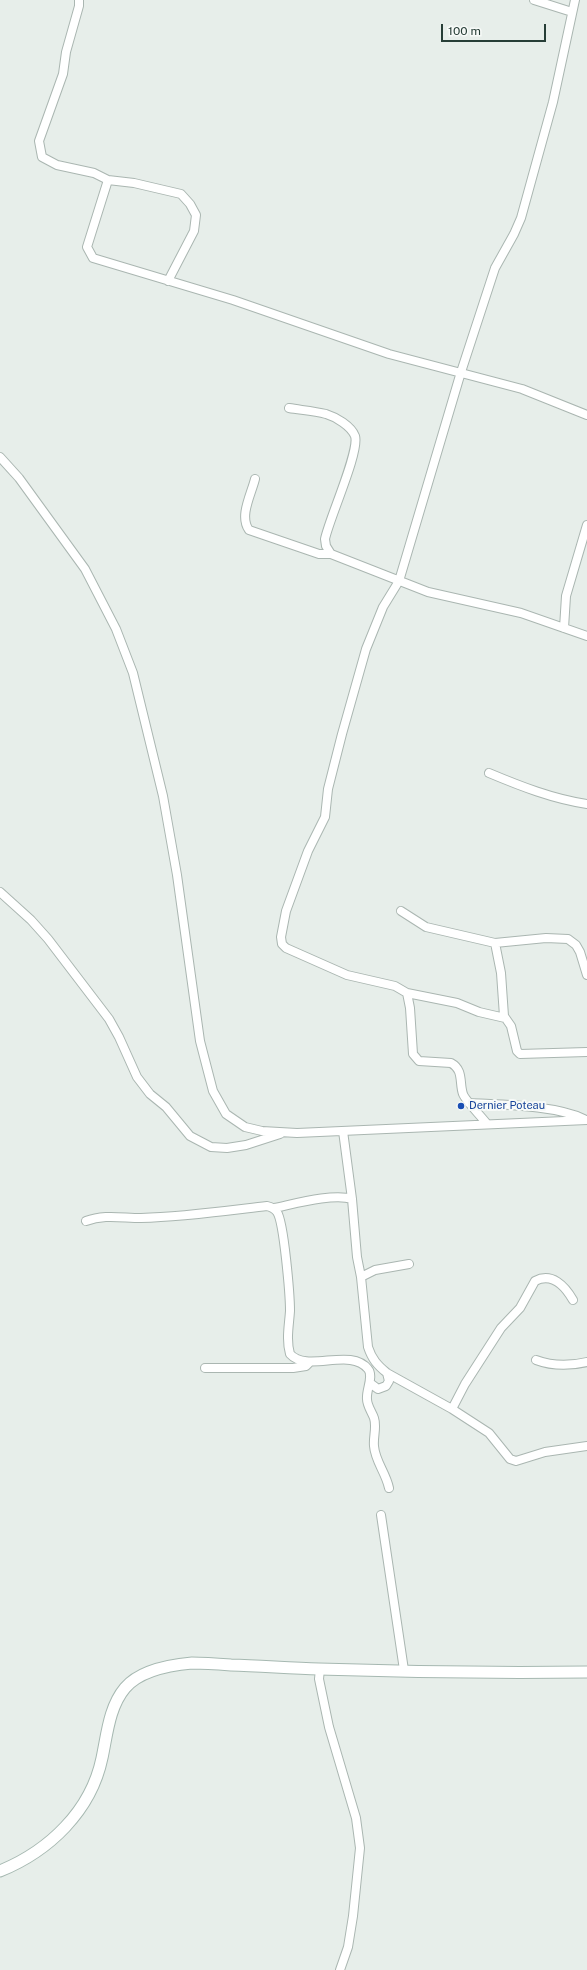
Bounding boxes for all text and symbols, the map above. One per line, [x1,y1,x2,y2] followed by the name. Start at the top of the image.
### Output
[443,16,548,42] scale bar
[448,24,481,38] text: 100 m
[469,1099,545,1113] place label: Dernier Poteau
[456,1101,466,1111] marker: Dernier Poteau

